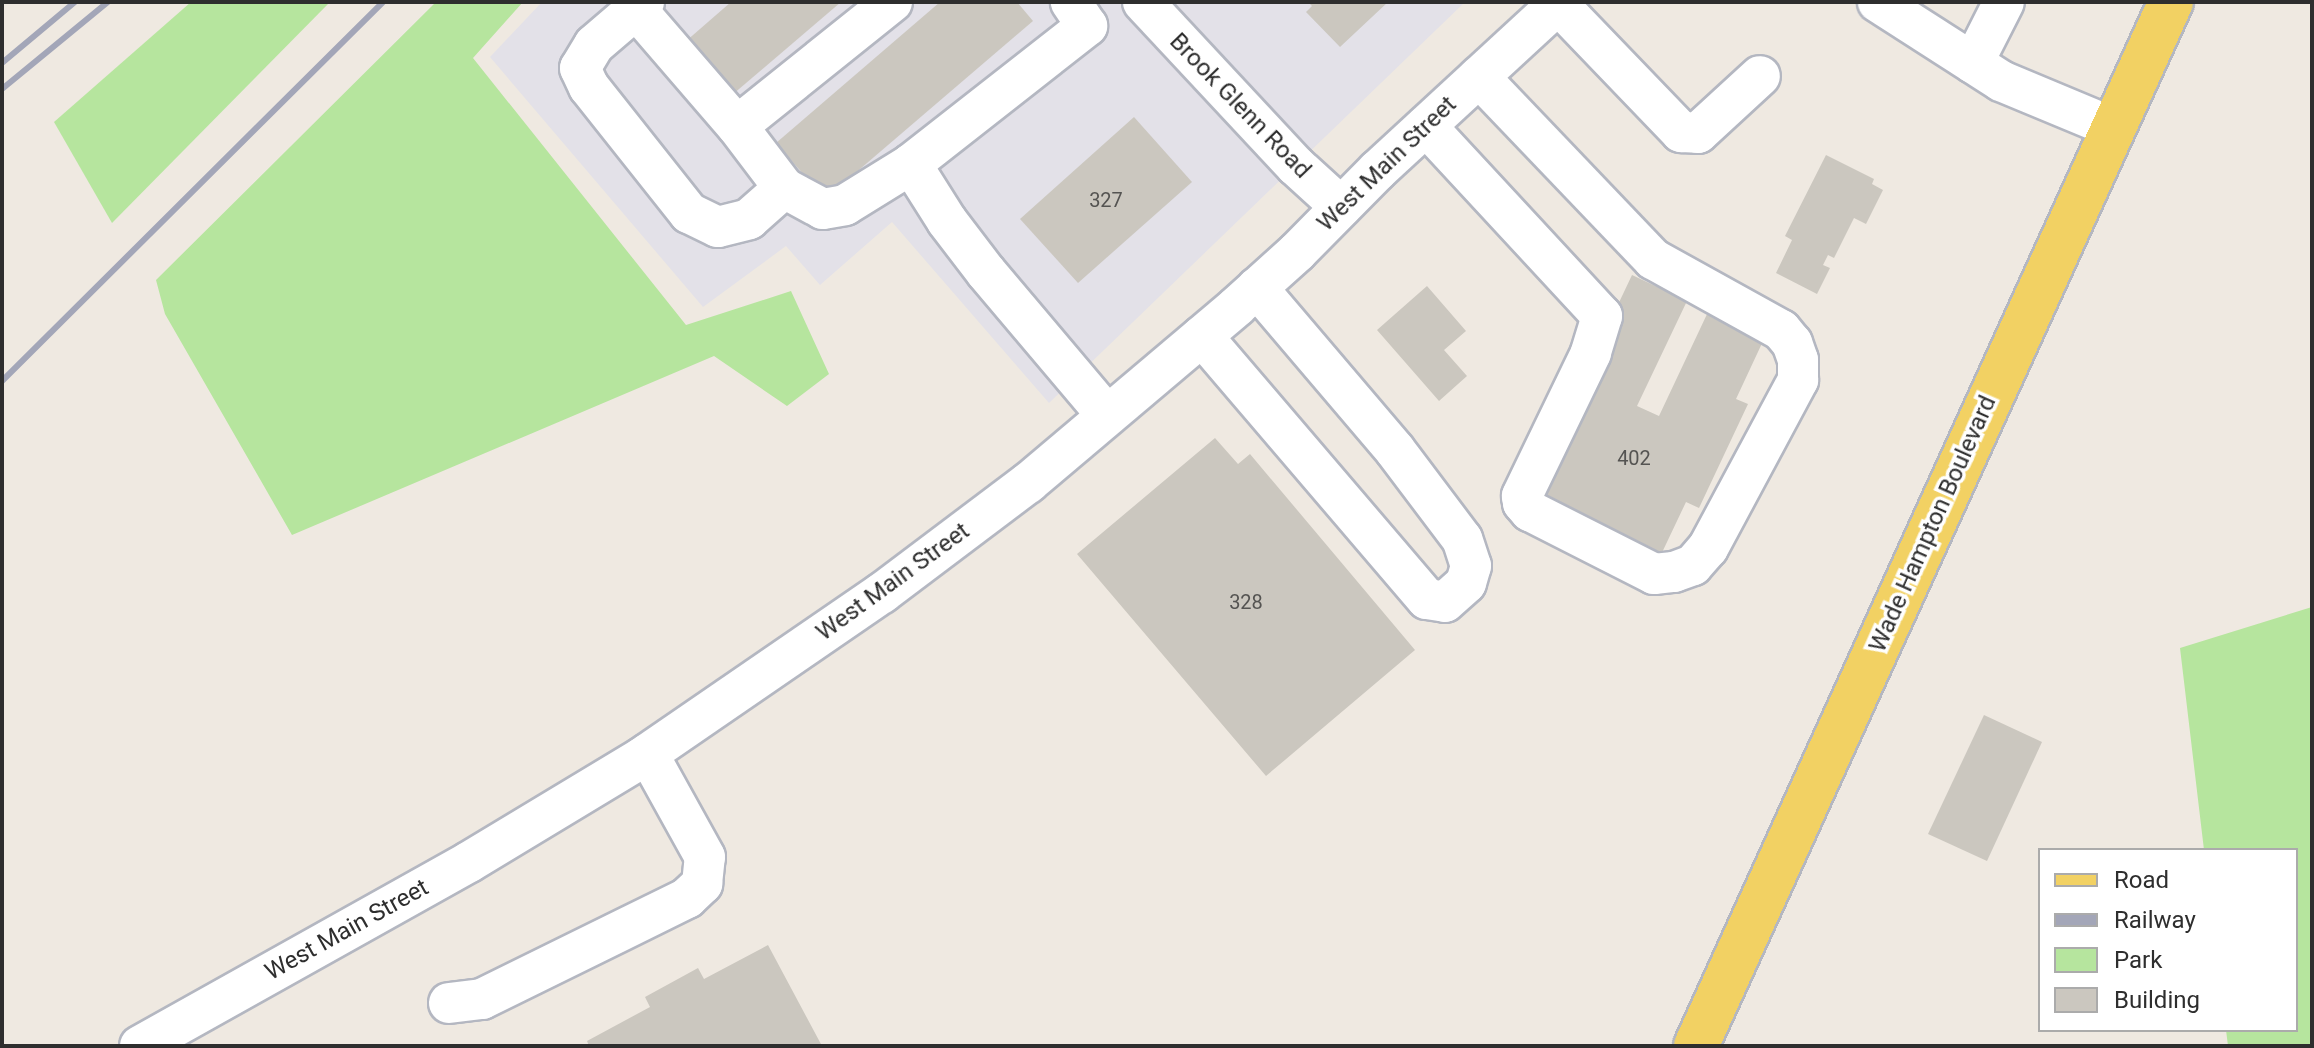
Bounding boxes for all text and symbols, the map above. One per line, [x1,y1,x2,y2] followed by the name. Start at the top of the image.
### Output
[1163,27,1317,185] street label: Brook Glenn Road
[1311,90,1463,238] street label: West Main Street
[1089,188,1123,212] house number: 327
[1863,391,2003,657] street label: Wade Hampton Boulevard
[1617,446,1651,470] house number: 402
[811,517,975,647] street label: West Main Street
[1229,590,1263,614] house number: 328
[2038,848,2298,1032] legend
[2114,866,2169,894] text: Road
[260,873,434,987] street label: West Main Street
[2114,906,2196,934] text: Railway
[2114,946,2162,974] text: Park
[2114,986,2200,1014] text: Building

